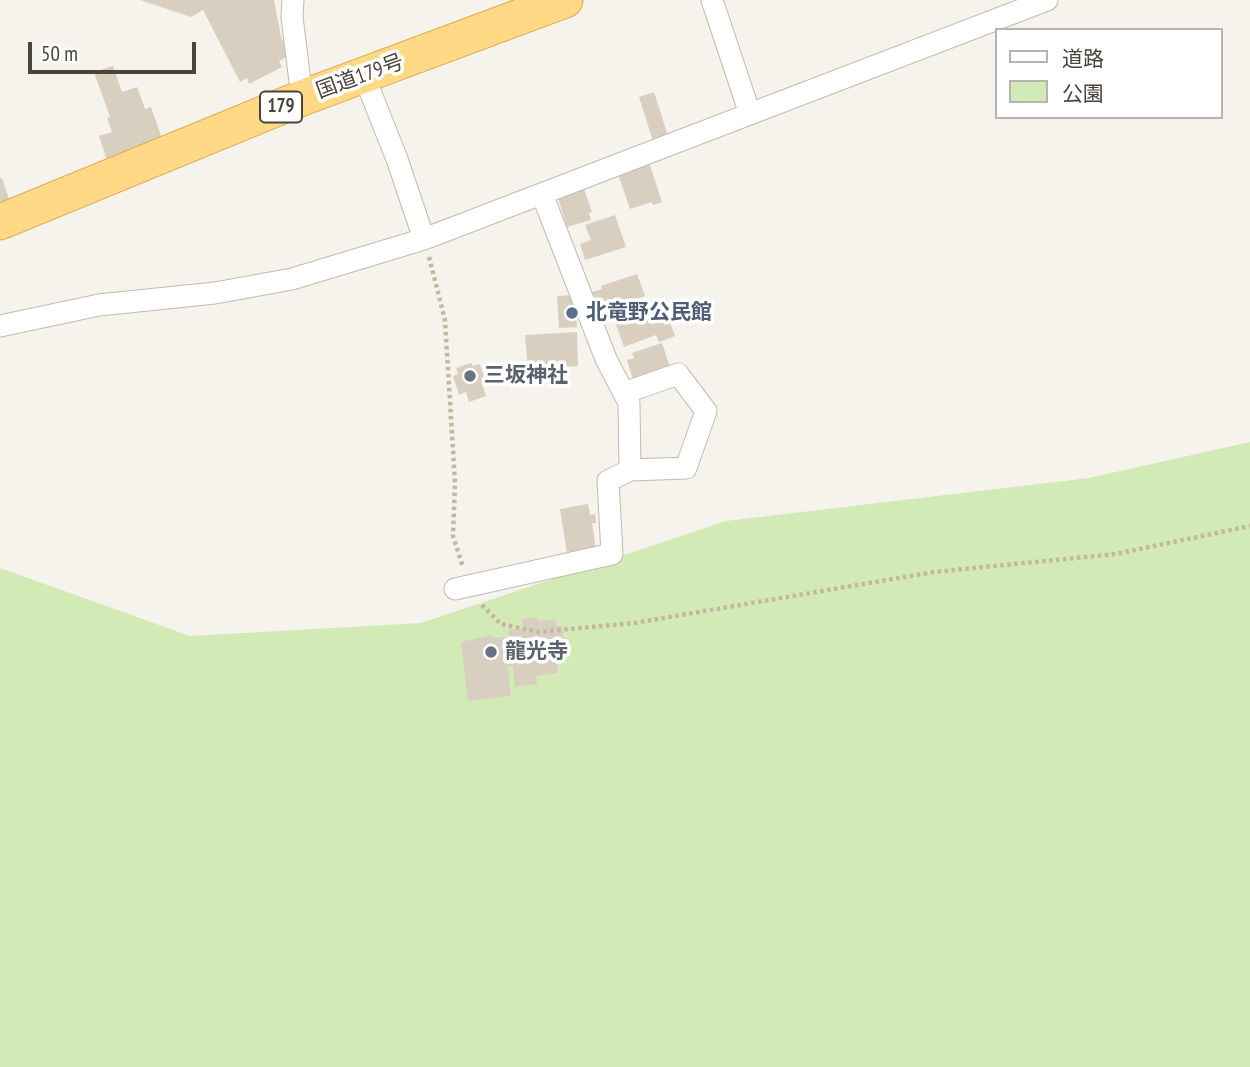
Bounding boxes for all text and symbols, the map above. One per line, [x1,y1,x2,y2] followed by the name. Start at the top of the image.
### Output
[32,28,200,72] scale bar
[995,28,1222,119] legend
[41,40,78,67] text: 50 m
[1062,45,1104,72] text: 道路
[313,50,407,104] street label: 国道179号
[1062,80,1104,107] text: 公園
[260,92,302,122] road number: 179
[586,300,712,326] place label: 北竜野公民館
[564,305,580,321] marker: 北竜野公民館
[484,363,568,389] place label: 三坂神社
[462,368,478,384] marker: 三坂神社
[505,639,568,665] place label: 龍光寺
[483,644,499,660] marker: 龍光寺

